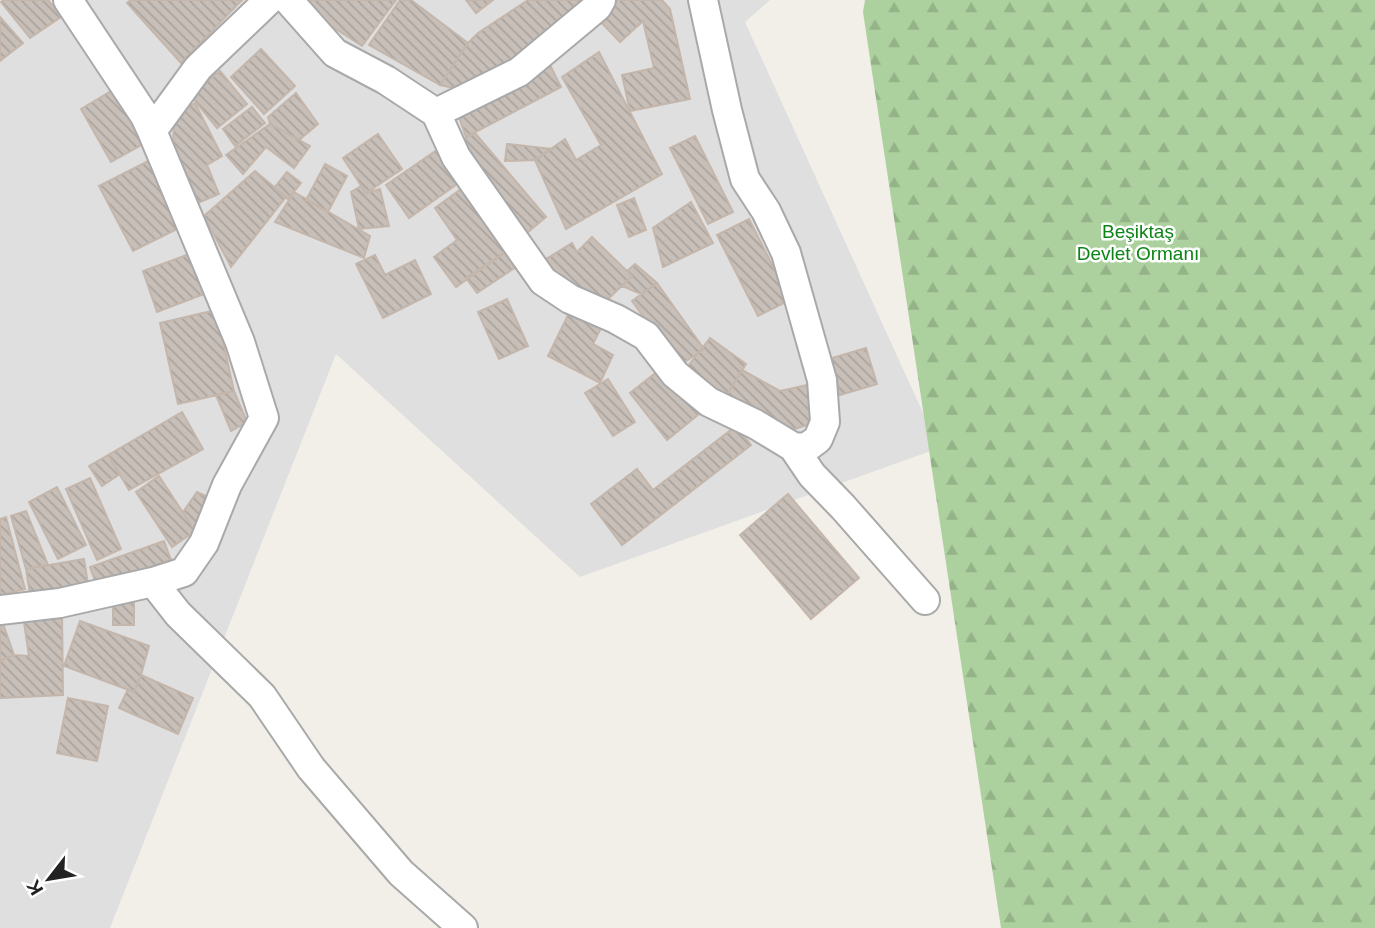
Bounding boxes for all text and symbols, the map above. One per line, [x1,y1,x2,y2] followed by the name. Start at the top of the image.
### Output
[1077,221,1199,264] park label: Beşiktaş Devlet Ormanı
[14,844,84,914] north arrow
[22,876,47,899] text: K

